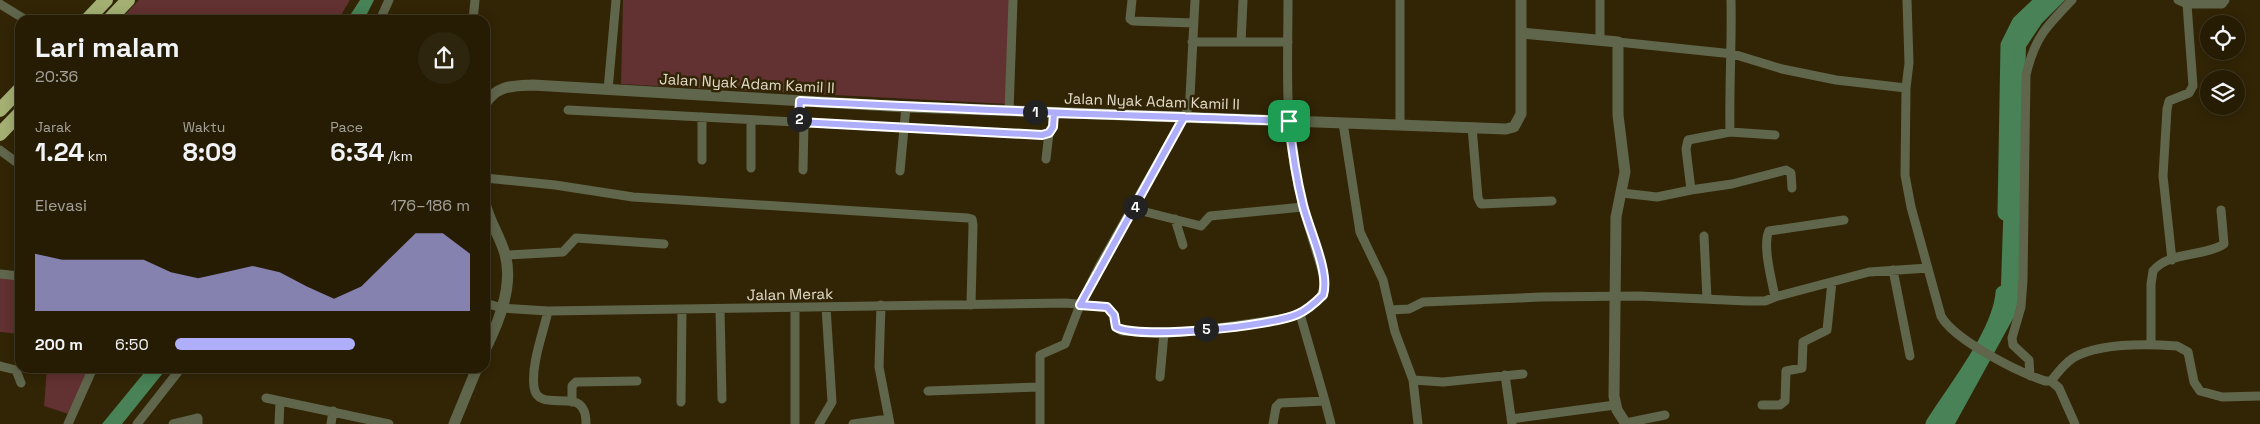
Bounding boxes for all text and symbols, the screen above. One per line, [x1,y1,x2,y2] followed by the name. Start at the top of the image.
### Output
[2200,15,2245,115] map controls
[2200,15,2245,60] button: locate
[35,29,180,65] text: Lari malam
[418,32,470,84] button: share
[35,66,78,87] text: 20:36
[659,69,835,97] street label: Jalan Nyak Adam Kamil II
[2200,70,2245,115] button: layers
[1064,88,1240,114] street label: Jalan Nyak Adam Kamil II
[1022,100,1048,124] pin: 1
[1268,100,1310,142] pin
[1032,103,1039,121] text: 1
[786,106,812,132] pin: 2
[1275,107,1303,135] icon: arrive
[795,110,804,128] text: 2
[35,118,72,136] text: Jarak
[183,118,225,136] text: Waktu
[330,118,363,136] text: Pace
[35,136,84,168] text: 1.24
[183,136,237,168] text: 8:09
[330,136,384,168] text: 6:34
[84,147,107,165] text: km
[384,147,413,165] text: /km
[1122,194,1148,220] pin: 4
[35,195,87,216] text: Elevasi
[391,195,470,216] text: 176–186 m
[1131,198,1140,216] text: 4
[747,284,833,304] street label: Jalan Merak
[1194,316,1218,342] pin: 5
[1202,320,1211,338] text: 5
[35,334,83,355] text: 200 m
[115,334,149,355] text: 6:50

